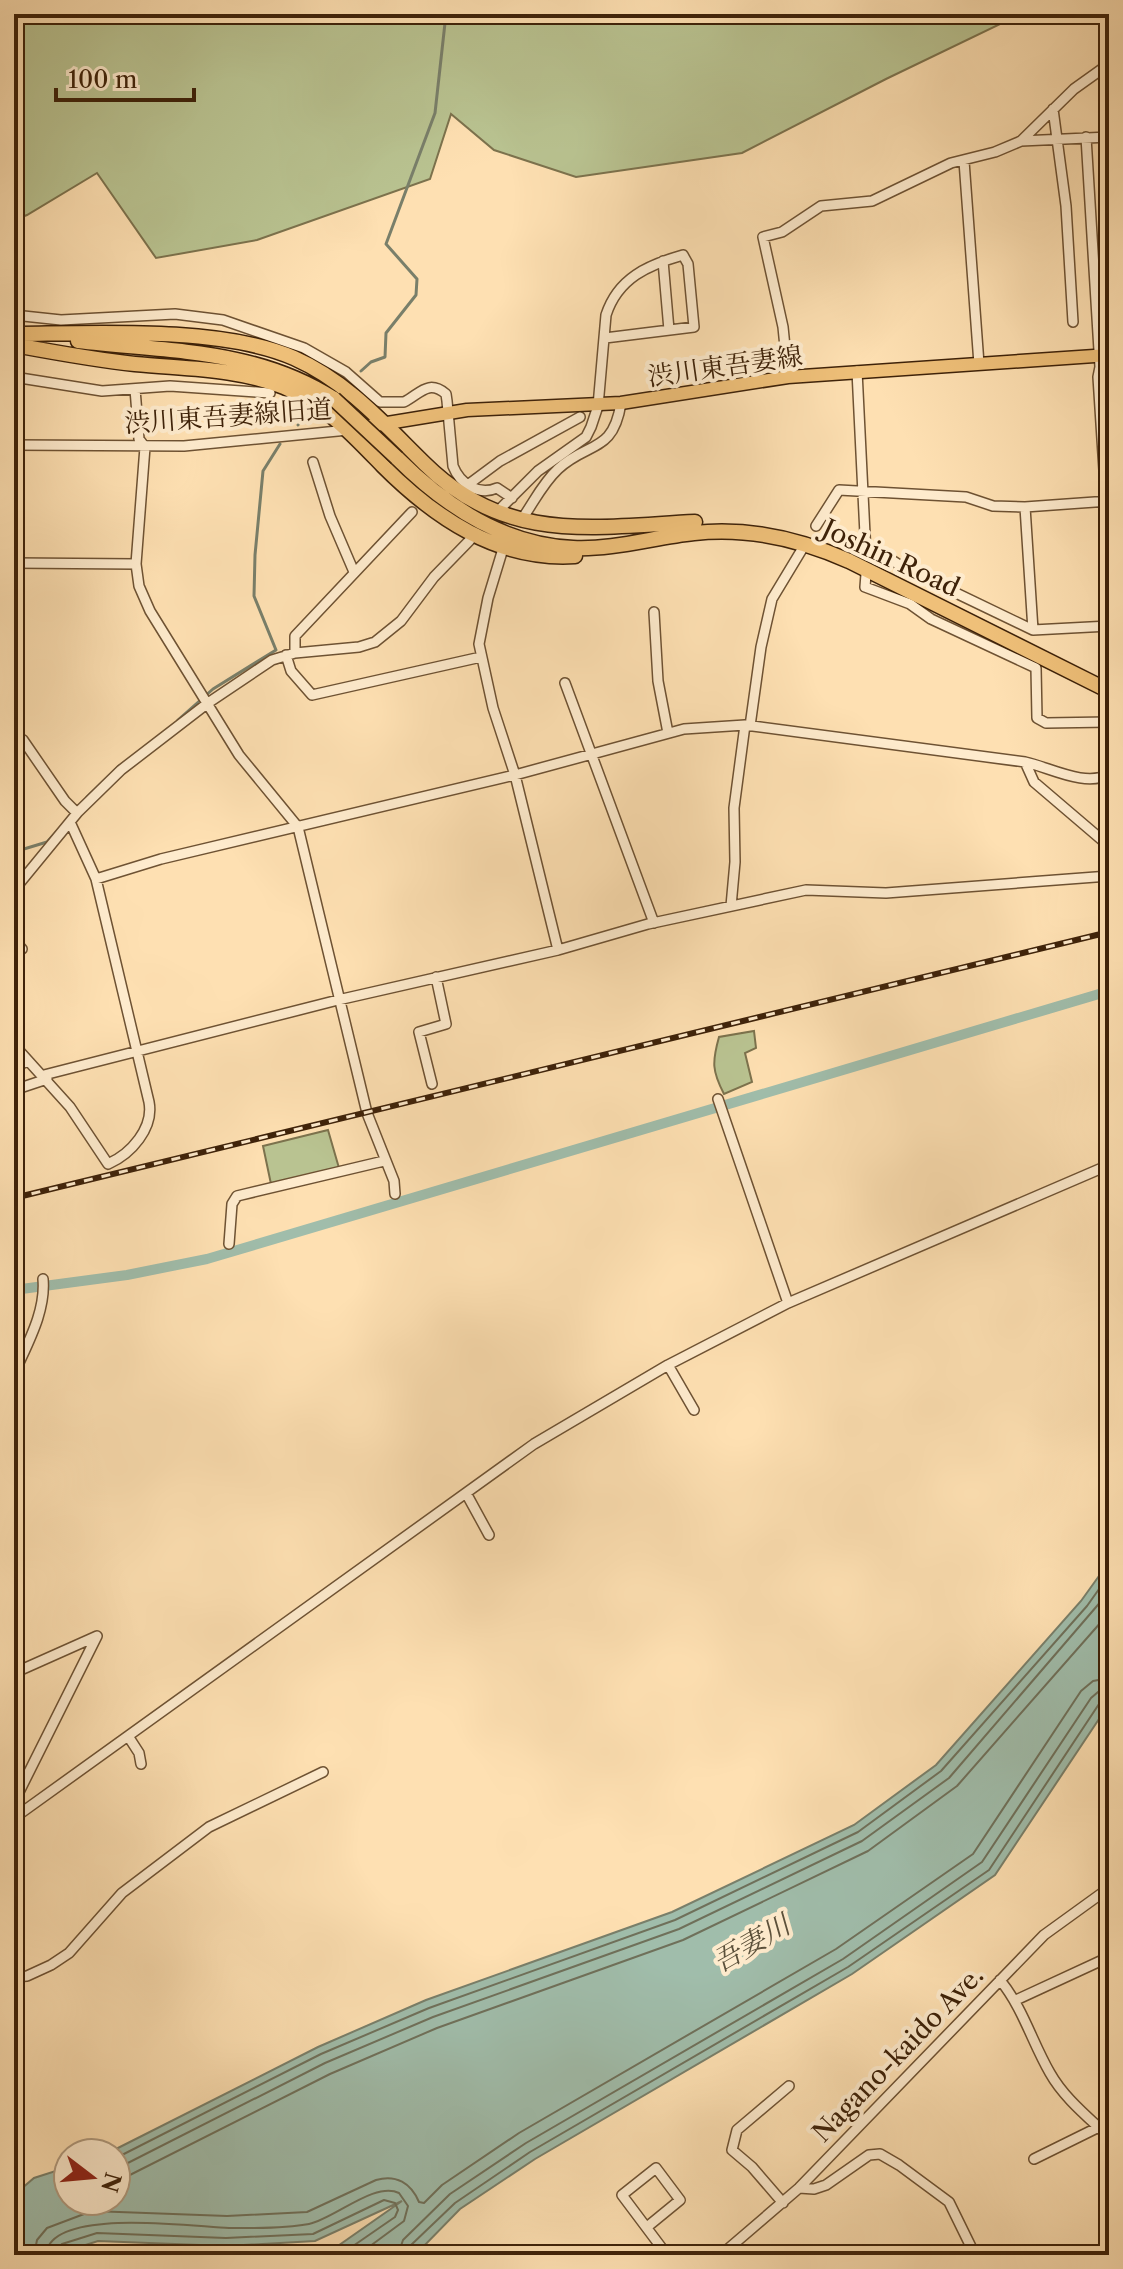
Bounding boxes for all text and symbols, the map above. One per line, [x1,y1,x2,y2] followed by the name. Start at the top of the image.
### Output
[56,52,194,102] scale bar
[68,65,137,94] text: 100 m
[646,339,804,393] street label: 渋川東吾妻線
[123,393,333,439] street label: 渋川東吾妻線旧道
[814,511,965,604] street label: Joshin Road
[706,1906,798,1979] water label: 吾妻川
[806,1959,990,2149] street label: Nagano-kaido Ave.
[52,2137,132,2217] north arrow
[95,2169,126,2195] text: N

